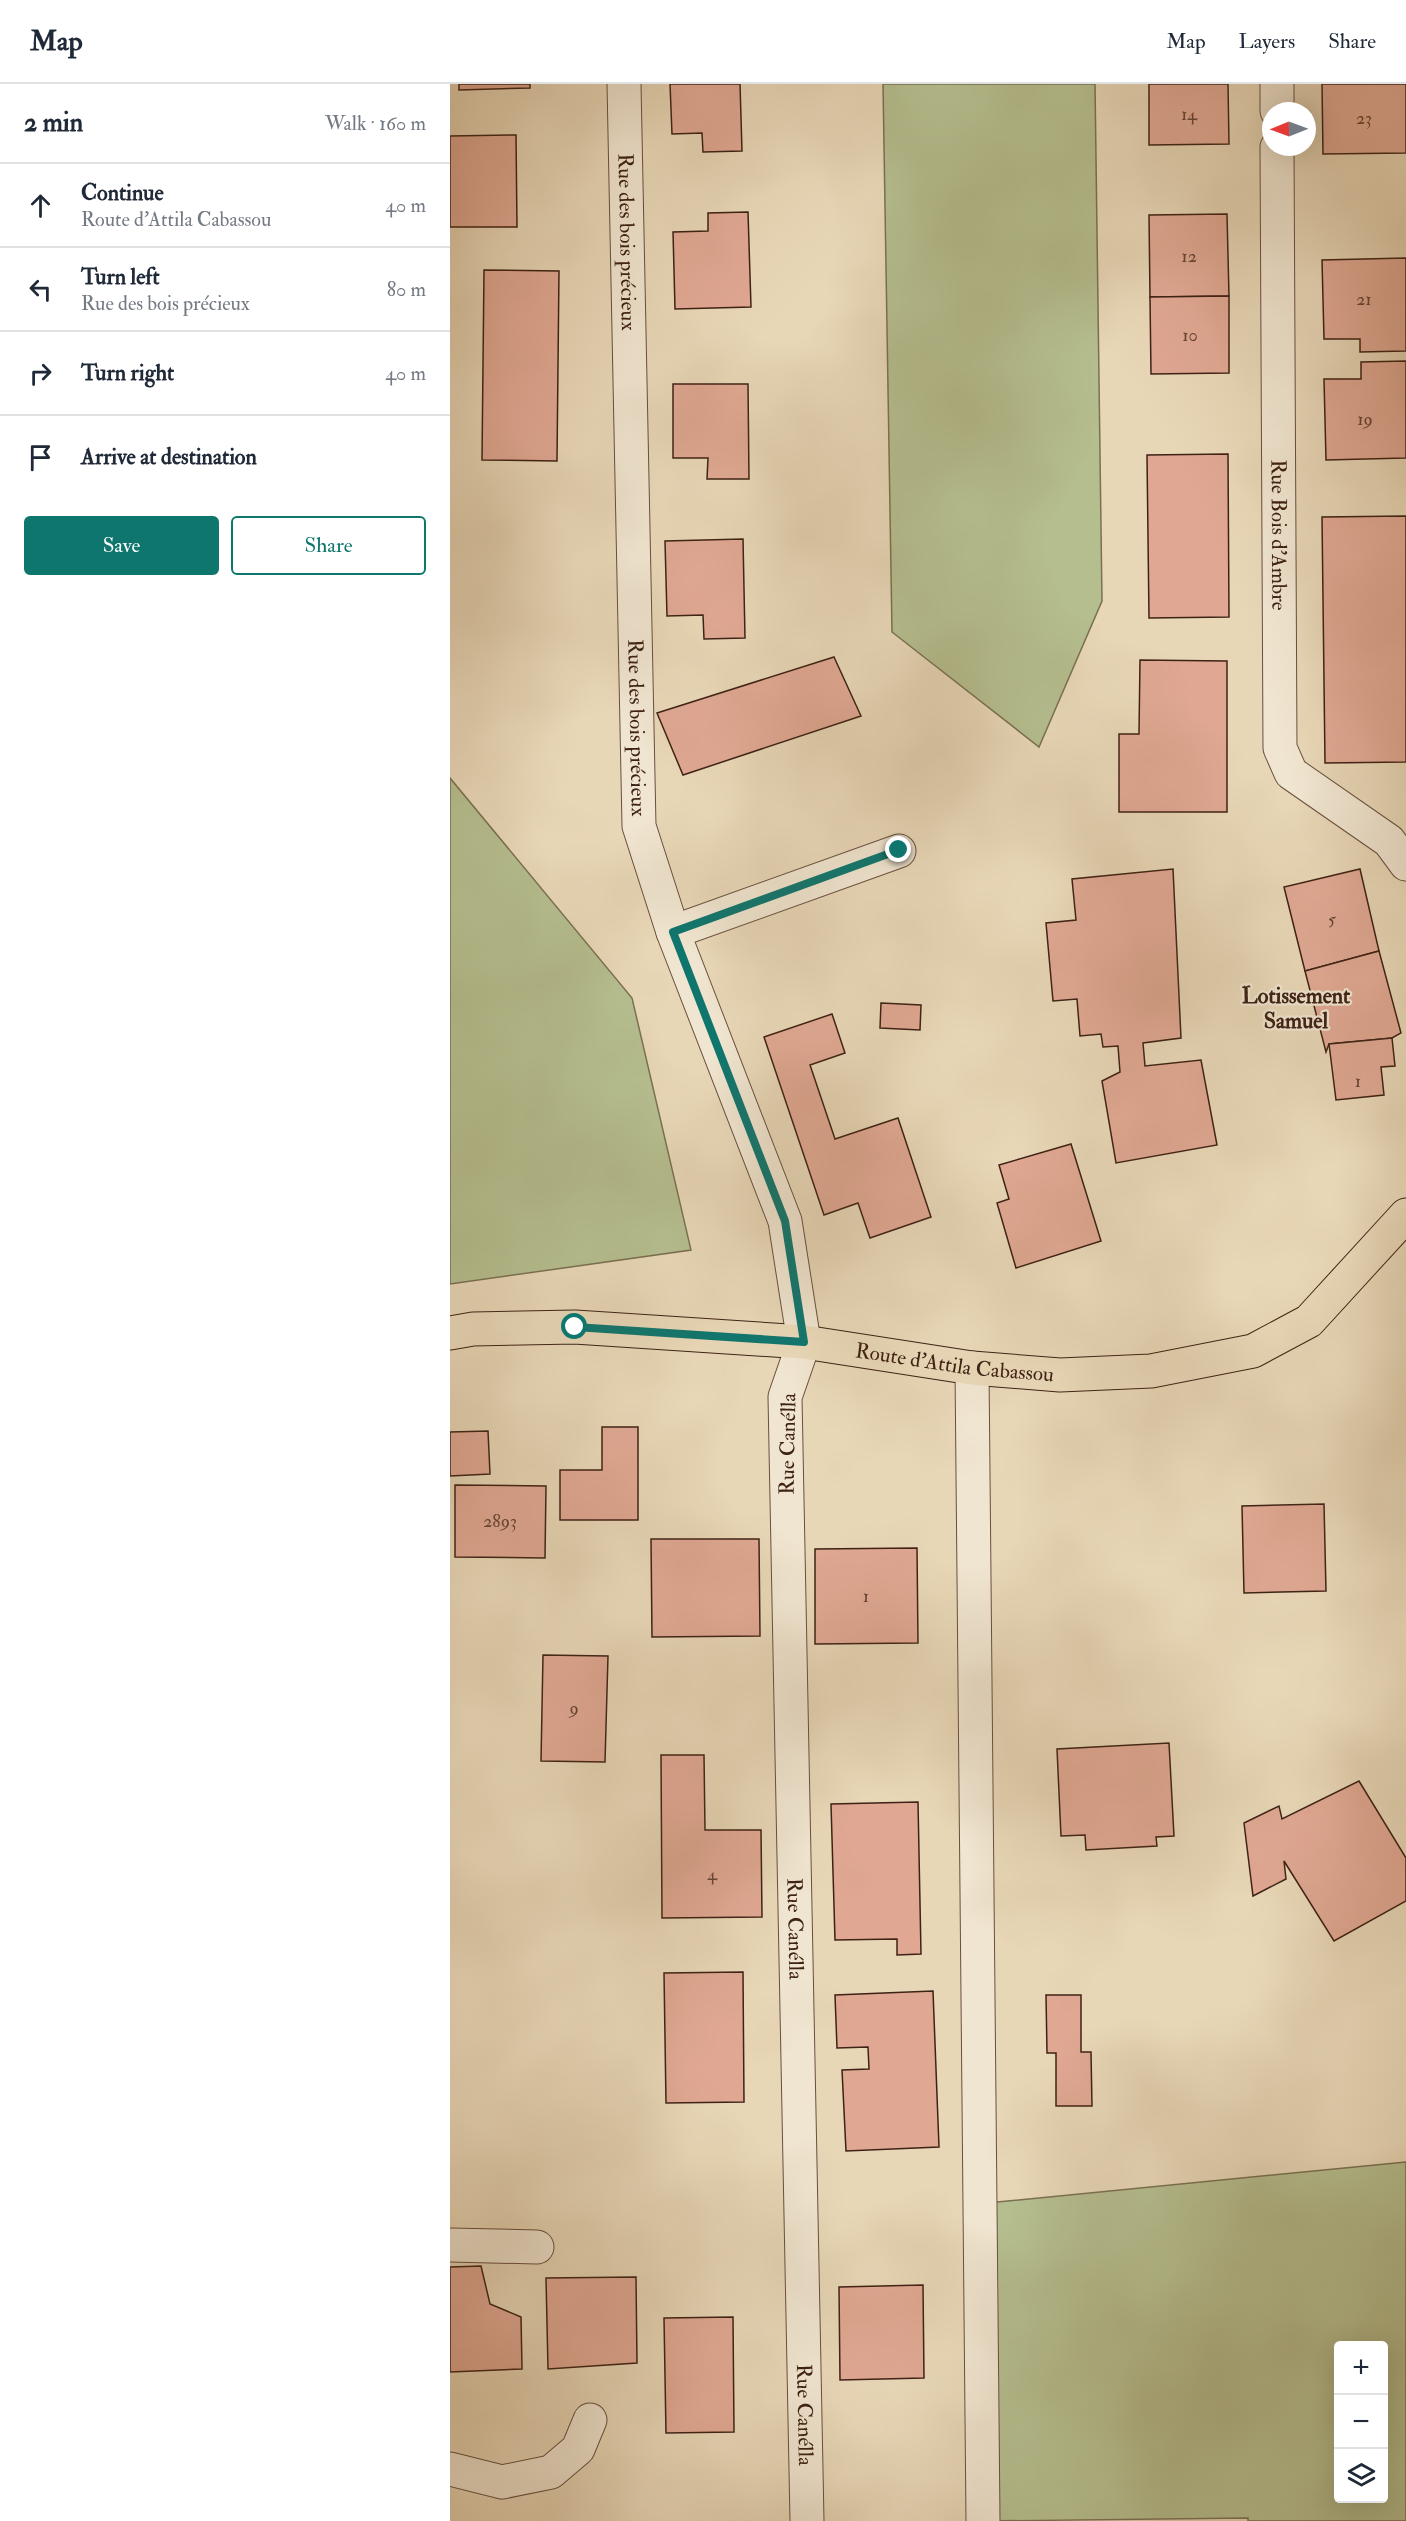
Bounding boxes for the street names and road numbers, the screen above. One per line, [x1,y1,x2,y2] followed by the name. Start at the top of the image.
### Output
[612,153,642,332] street label: Rue des bois précieux
[1265,459,1293,611] street label: Rue Bois d'Ambre
[622,639,652,817] street label: Rue des bois précieux
[853,1337,1055,1388] street label: Route d'Attila Cabassou
[774,1393,802,1495] street label: Rue Canélla
[781,1878,810,1980] street label: Rue Canélla
[790,2364,819,2466] street label: Rue Canélla

